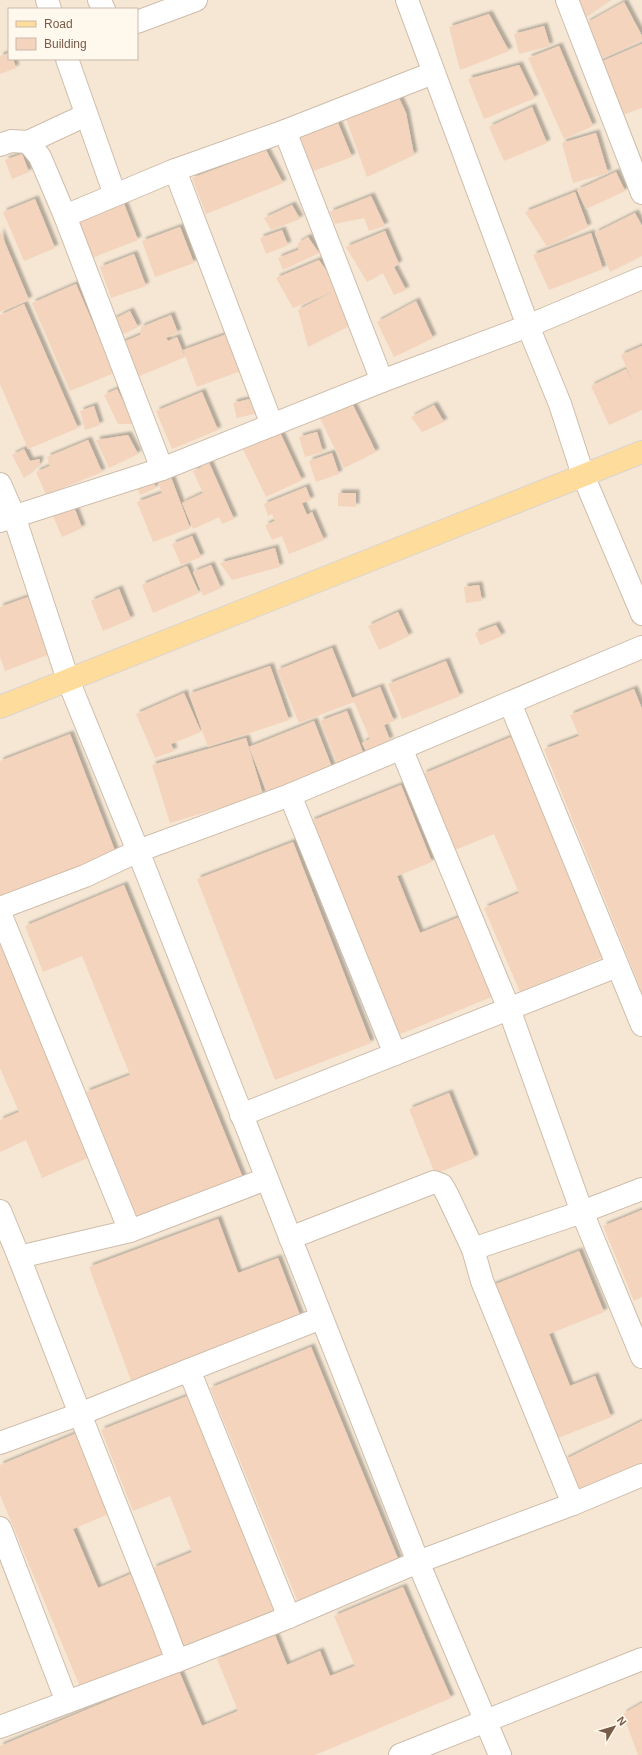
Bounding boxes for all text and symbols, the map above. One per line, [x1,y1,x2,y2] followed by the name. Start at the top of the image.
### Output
[8,8,138,60] legend
[44,17,73,31] text: Road
[44,37,87,51] text: Building
[594,1707,634,1747] north arrow
[615,1714,629,1728] text: N

